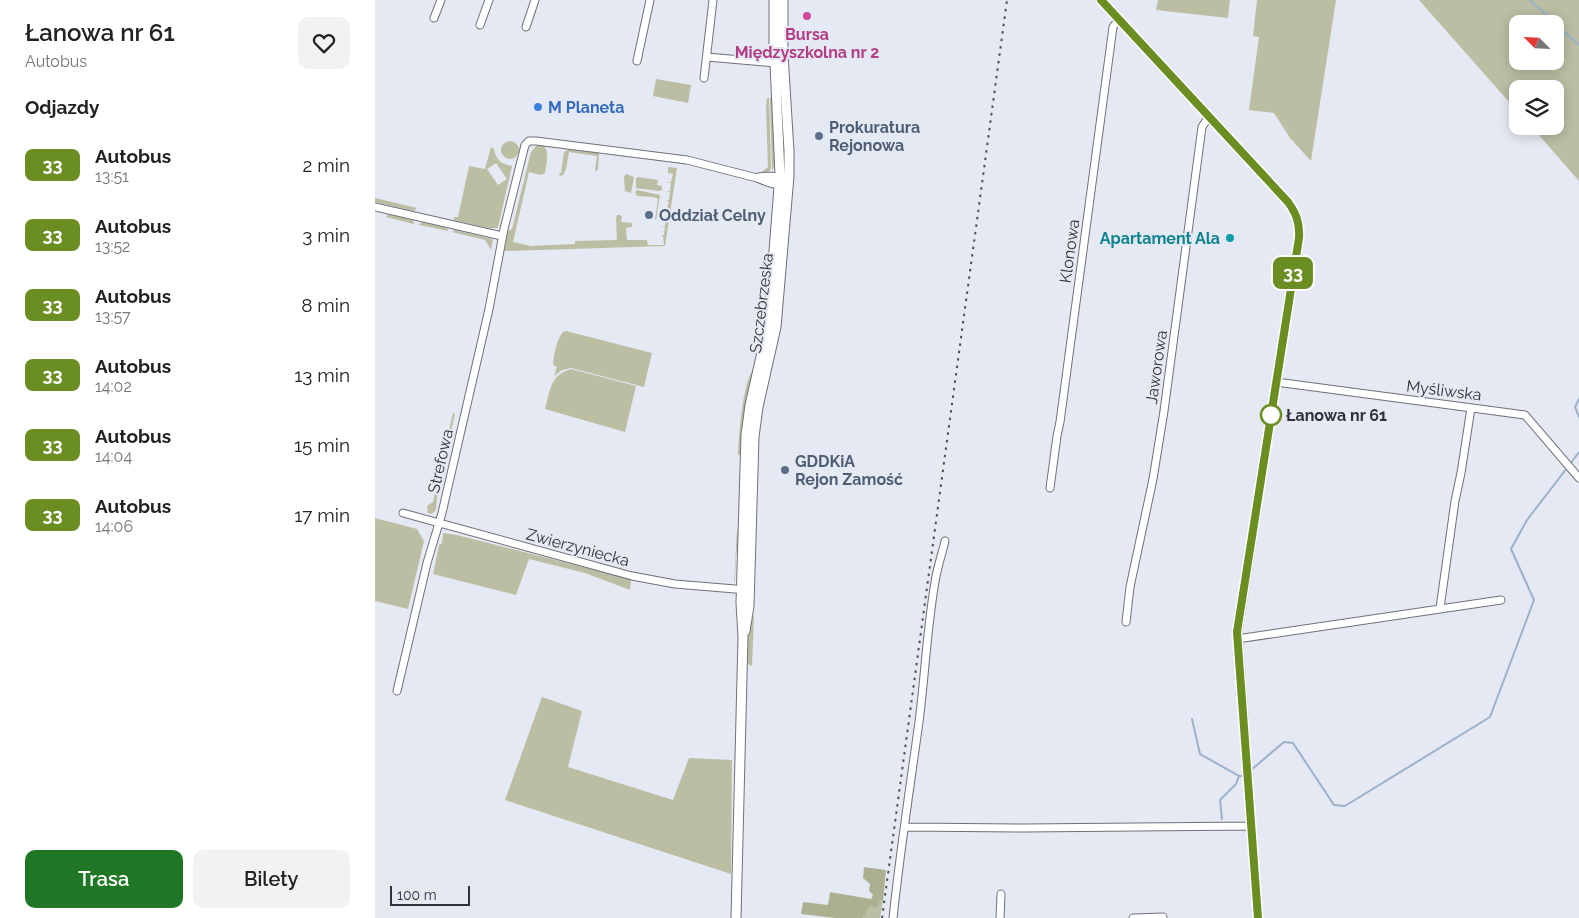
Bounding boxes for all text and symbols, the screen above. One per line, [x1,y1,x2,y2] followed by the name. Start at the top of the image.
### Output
[801,10,813,22] marker: Bursa Międzyszkolna nr 2
[1509,15,1564,70] north arrow
[1509,15,1564,135] map controls
[298,17,350,69] button: heart
[25,18,175,47] text: Łanowa nr 61
[735,25,879,62] place label: Bursa Międzyszkolna nr 2
[25,52,87,71] text: Autobus
[1509,80,1564,135] button: layers
[25,96,99,118] text: Odjazdy
[548,98,624,117] place label: M Planeta
[532,101,544,113] marker: M Planeta
[829,118,920,155] place label: Prokuratura Rejonowa
[813,130,825,142] marker: Prokuratura Rejonowa
[95,145,171,167] text: Autobus
[42,154,63,175] text: 33
[303,154,350,176] text: 2 min
[95,167,129,186] text: 13:51
[659,206,766,225] place label: Oddział Celny
[643,209,655,221] marker: Oddział Celny
[95,215,171,237] text: Autobus
[1056,218,1083,284] street label: Klonowa
[42,224,63,245] text: 33
[302,224,350,246] text: 3 min
[1100,229,1220,248] place label: Apartament Ala
[1224,232,1236,244] marker: Apartament Ala
[95,237,130,256] text: 13:52
[746,252,777,354] street label: Szczebrzeska
[1271,257,1315,289] line badge: 33
[1283,262,1303,283] text: 33
[95,285,171,307] text: Autobus
[42,294,63,315] text: 33
[301,294,350,316] text: 8 min
[95,307,131,326] text: 13:57
[1142,329,1171,405] street label: Jaworowa
[95,355,171,377] text: Autobus
[42,364,63,385] text: 33
[294,364,350,386] text: 13 min
[1405,376,1483,405] street label: Myśliwska
[95,377,132,396] text: 14:02
[1260,404,1282,426] marker: Łanowa nr 61
[1285,406,1387,425] place label: Łanowa nr 61
[95,425,171,447] text: Autobus
[424,427,457,495] street label: Strefowa
[42,434,63,455] text: 33
[294,434,350,456] text: 15 min
[95,447,132,466] text: 14:04
[795,452,903,489] place label: GDDKiA Rejon Zamość
[779,464,791,476] marker: GDDKiA Rejon Zamość
[95,495,171,517] text: Autobus
[42,504,63,525] text: 33
[294,504,350,526] text: 17 min
[95,517,133,536] text: 14:06
[524,525,632,570] street label: Zwierzyniecka
[25,850,183,908] button: Trasa
[193,850,350,908] button: Bilety
[390,883,470,906] scale bar
[397,887,437,903] text: 100 m

